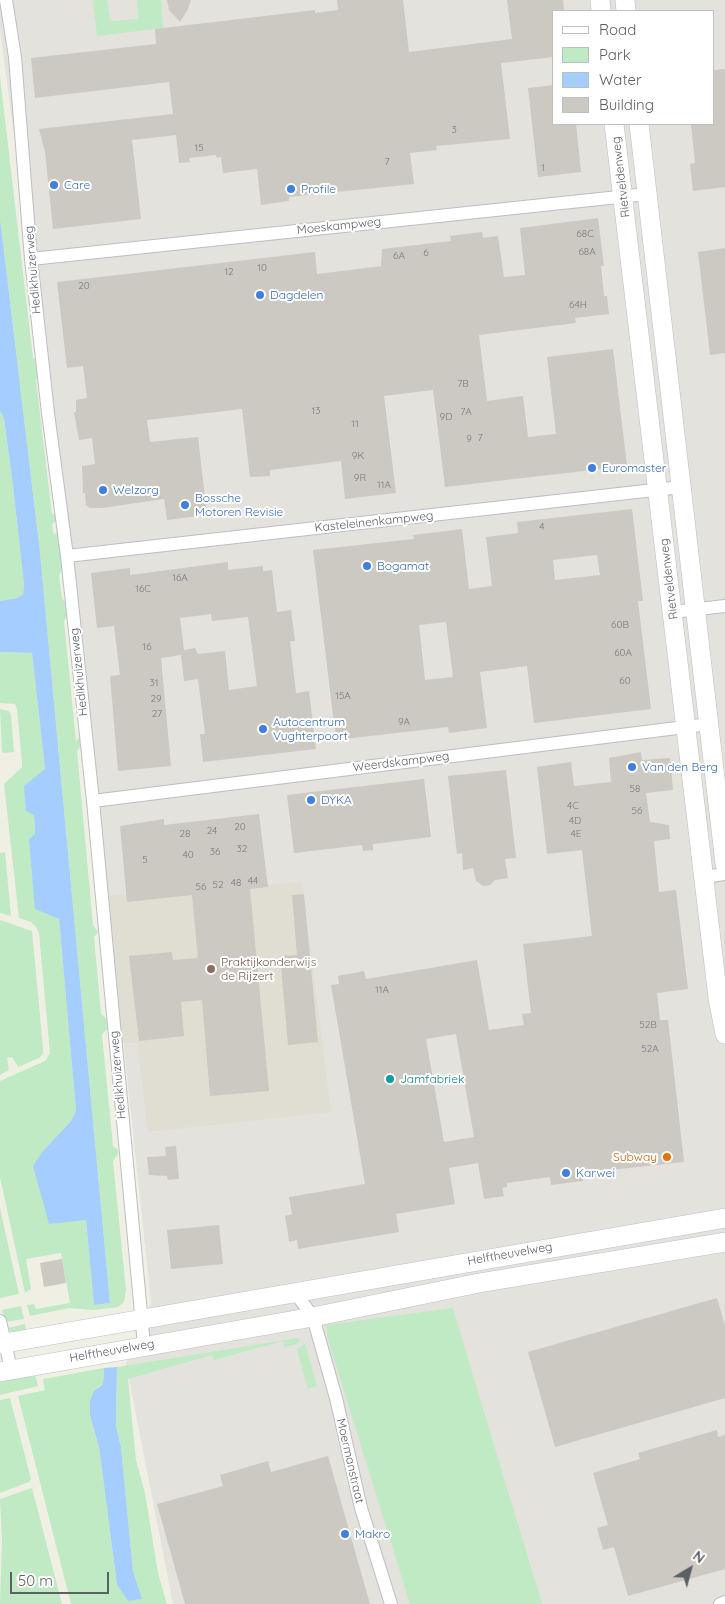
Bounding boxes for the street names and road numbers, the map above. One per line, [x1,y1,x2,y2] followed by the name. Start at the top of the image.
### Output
[609,136,633,218] street label: Rietveldenweg
[296,214,382,238] street label: Moeskampweg
[22,225,44,315] street label: Hedikhuizerweg
[314,509,434,535] street label: Kasteleinenkampweg
[657,538,681,620] street label: Rietveldenweg
[67,627,91,717] street label: Hedikhuizerweg
[352,749,450,775] street label: Weerdskampweg
[107,1030,129,1120] street label: Hedikhuizerweg
[466,1239,554,1269] street label: Helftheuvelweg
[68,1336,156,1366] street label: Helftheuvelweg
[333,1417,367,1505] street label: Moermanstraat

